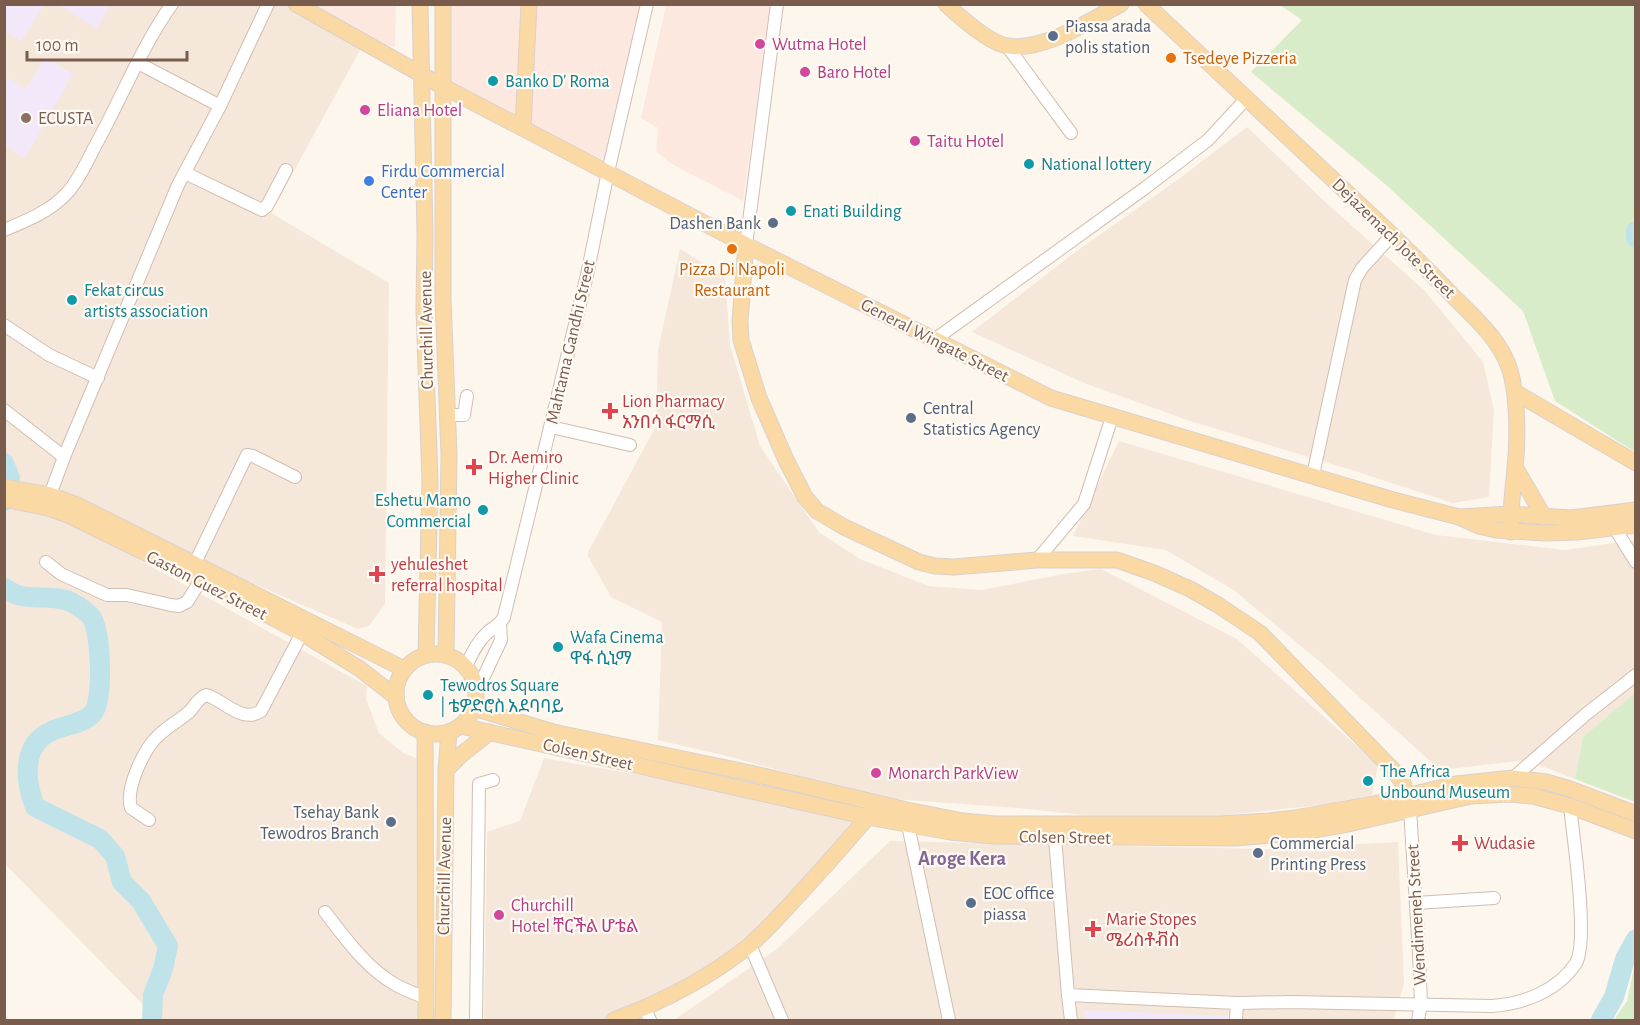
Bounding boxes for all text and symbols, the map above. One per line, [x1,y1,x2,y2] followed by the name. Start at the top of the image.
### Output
[1065,18,1151,57] place label: Piassa arada polis station
[27,24,188,62] scale bar
[1046,29,1060,43] marker: Piassa arada polis station
[772,36,867,54] place label: Wutma Hotel
[36,37,79,55] text: 100 m
[753,37,767,51] marker: Wutma Hotel
[1183,50,1297,68] place label: Tsedeye Pizzeria
[1164,51,1178,65] marker: Tsedeye Pizzeria
[817,64,891,82] place label: Baro Hotel
[798,65,812,79] marker: Baro Hotel
[505,73,610,91] place label: Banko D' Roma
[486,74,500,88] marker: Banko D' Roma
[377,102,462,120] place label: Eliana Hotel
[358,103,372,117] marker: Eliana Hotel
[38,110,94,128] place label: ECUSTA
[19,111,33,125] marker: ECUSTA
[927,133,1004,151] place label: Taitu Hotel
[908,134,922,148] marker: Taitu Hotel
[1041,156,1152,174] place label: National lottery
[1022,157,1036,171] marker: National lottery
[381,163,505,202] place label: Firdu Commercial Center
[362,174,376,188] marker: Firdu Commercial Center
[1328,175,1459,302] street label: Dejazemach Jote Street
[803,203,902,221] place label: Enati Building
[784,204,798,218] marker: Enati Building
[669,215,762,233] place label: Dashen Bank
[766,216,780,230] marker: Dashen Bank
[725,242,739,256] marker: Pizza Di Napoli Restaurant
[543,258,599,426] street label: Mahtama Gandhi Street
[679,261,785,300] place label: Pizza Di Napoli Restaurant
[417,271,437,389] street label: Churchill Avenue
[84,282,208,321] place label: Fekat circus artists association
[65,293,79,307] marker: Fekat circus artists association
[858,296,1012,386] street label: General Wingate Street
[622,393,725,432] place label: Lion Pharmacy አንበሳ ፋርማሲ
[923,400,1041,439] place label: Central Statistics Agency
[603,404,617,418] marker: Lion Pharmacy አንበሳ ፋርማሲ
[904,411,918,425] marker: Central Statistics Agency
[488,449,579,488] place label: Dr. Aemiro Higher Clinic
[465,458,483,476] marker: Dr. Aemiro Higher Clinic
[375,492,471,531] place label: Eshetu Mamo Commercial
[476,503,490,517] marker: Eshetu Mamo Commercial
[143,548,270,624] street label: Gaston Guez Street
[390,556,503,595] place label: yehuleshet referral hospital
[368,565,386,583] marker: yehuleshet referral hospital
[570,629,664,668] place label: Wafa Cinema ዋፋ ሲኒማ
[551,640,565,654] marker: Wafa Cinema ዋፋ ሲኒማ
[440,677,564,717] place label: Tewodros Square | ቴዎድሮስ አደባባይ
[421,688,435,702] marker: Tewodros Square | ቴዎድሮስ አደባባይ
[541,736,635,774] street label: Colsen Street
[1380,763,1510,802] place label: The Africa Unbound Museum
[888,765,1018,783] place label: Monarch ParkView
[869,766,883,780] marker: Monarch ParkView
[1361,774,1375,788] marker: The Africa Unbound Museum
[260,804,380,843] place label: Tsehay Bank Tewodros Branch
[384,815,398,829] marker: Tsehay Bank Tewodros Branch
[435,817,455,935] street label: Churchill Avenue
[1019,828,1111,848] street label: Colsen Street
[1451,834,1469,852] marker: Wudasie
[1270,835,1366,874] place label: Commercial Printing Press
[1474,835,1535,853] place label: Wudasie
[1404,844,1430,986] street label: Wendimeneh Street
[1251,846,1265,860] marker: Commercial Printing Press
[918,849,1006,869] district label: Aroge Kera
[983,885,1054,924] place label: EOC office piassa
[964,896,978,910] marker: EOC office piassa
[511,897,638,936] place label: Churchill Hotel ቸርችል ሆቴል
[492,908,506,922] marker: Churchill Hotel ቸርችል ሆቴል
[1106,911,1197,950] place label: Marie Stopes ሜሪስቶቭስ
[1084,920,1102,938] marker: Marie Stopes ሜሪስቶቭስ

